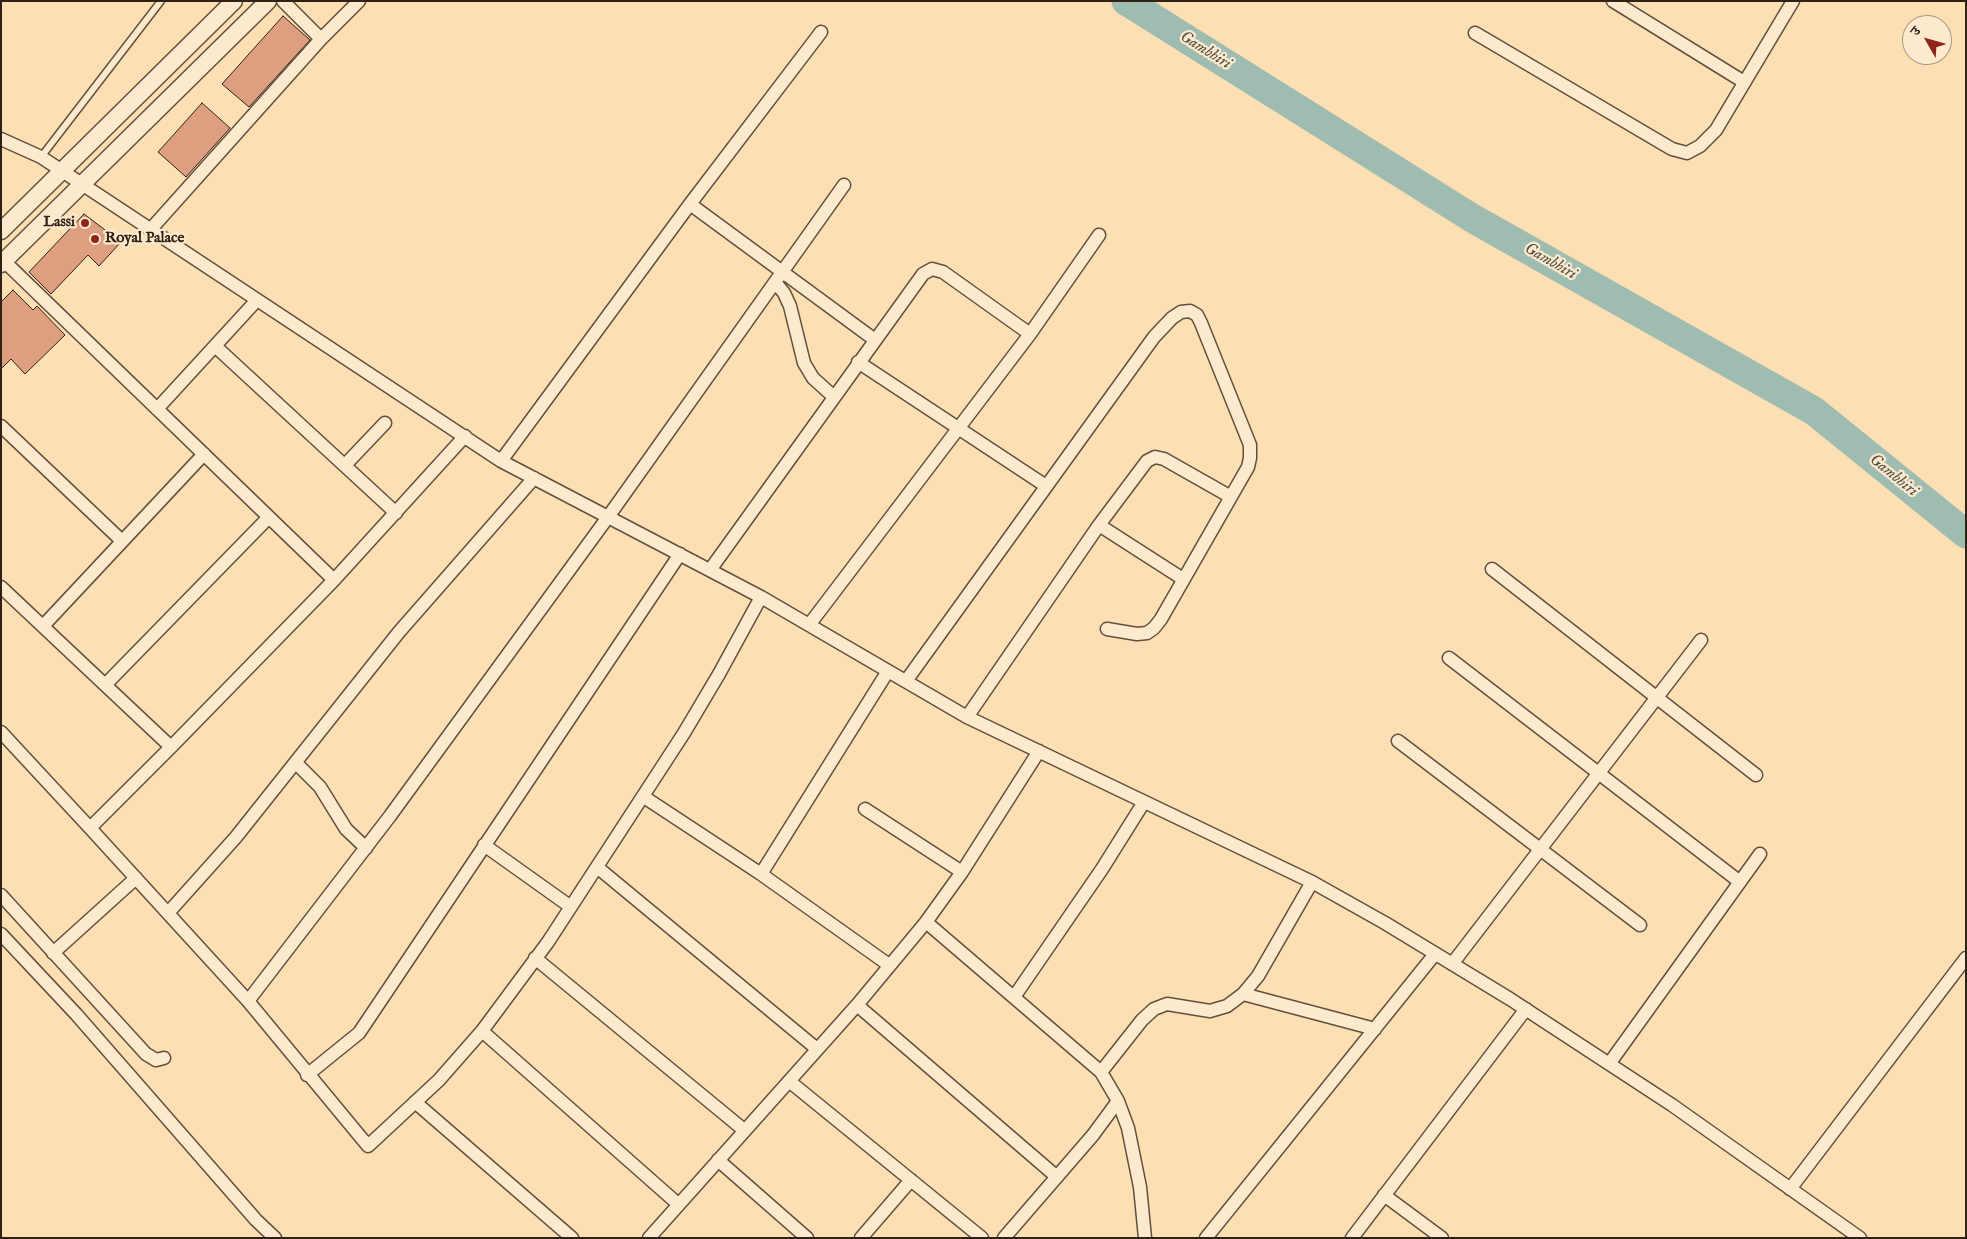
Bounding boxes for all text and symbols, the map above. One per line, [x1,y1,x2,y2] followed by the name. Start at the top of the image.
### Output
[1902,15,1952,65] north arrow
[1907,23,1925,40] text: उ
[1176,28,1234,74] water label: Gambhiri
[43,214,75,232] place label: Lassi
[79,217,91,229] marker: Lassi
[105,230,184,248] place label: Royal Palace
[89,233,101,245] marker: Royal Palace
[1521,240,1579,284] water label: Gambhiri
[1865,451,1921,501] water label: Gambhiri

